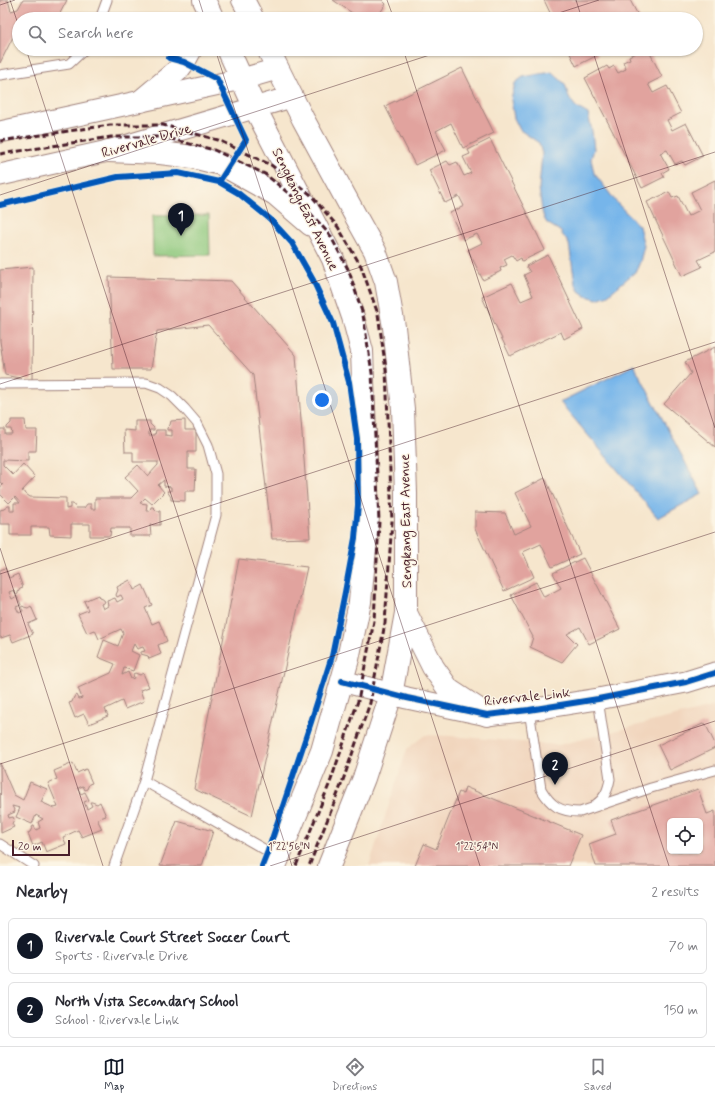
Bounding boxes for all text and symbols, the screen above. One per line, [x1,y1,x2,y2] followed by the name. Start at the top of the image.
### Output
[12,12,703,56] search box
[26,23,48,45] icon: search
[58,24,134,44] text: Search here
[99,119,194,162] street label: Rivervale Drive
[267,145,343,274] street label: Sengkang East Avenue
[168,203,194,236] pin: 1
[312,390,332,410] your location
[396,454,417,588] street label: Sengkang East Avenue
[483,684,571,710] street label: Rivervale Link
[542,752,568,785] pin: 2
[667,818,703,854] map controls
[667,818,703,854] button: locate
[12,838,70,857] scale bar
[18,840,41,854] text: 20 m
[268,840,310,854] text: 1°22'56"N
[456,840,499,854] text: 1°22'54"N
[16,881,68,903] text: Nearby
[652,884,699,901] text: 2 results
[55,928,290,948] text: Rivervale Court Street Soccer Court
[27,938,33,955] text: 1
[669,938,698,955] text: 70 m
[55,948,188,965] text: Sports · Rivervale Drive
[55,992,238,1012] text: North Vista Secondary School
[27,1002,33,1019] text: 2
[664,1002,698,1019] text: 150 m
[55,1012,179,1029] text: School · Rivervale Link
[103,1056,125,1094] tab: Map
[332,1056,377,1094] tab: Directions
[584,1056,612,1094] tab: Saved

